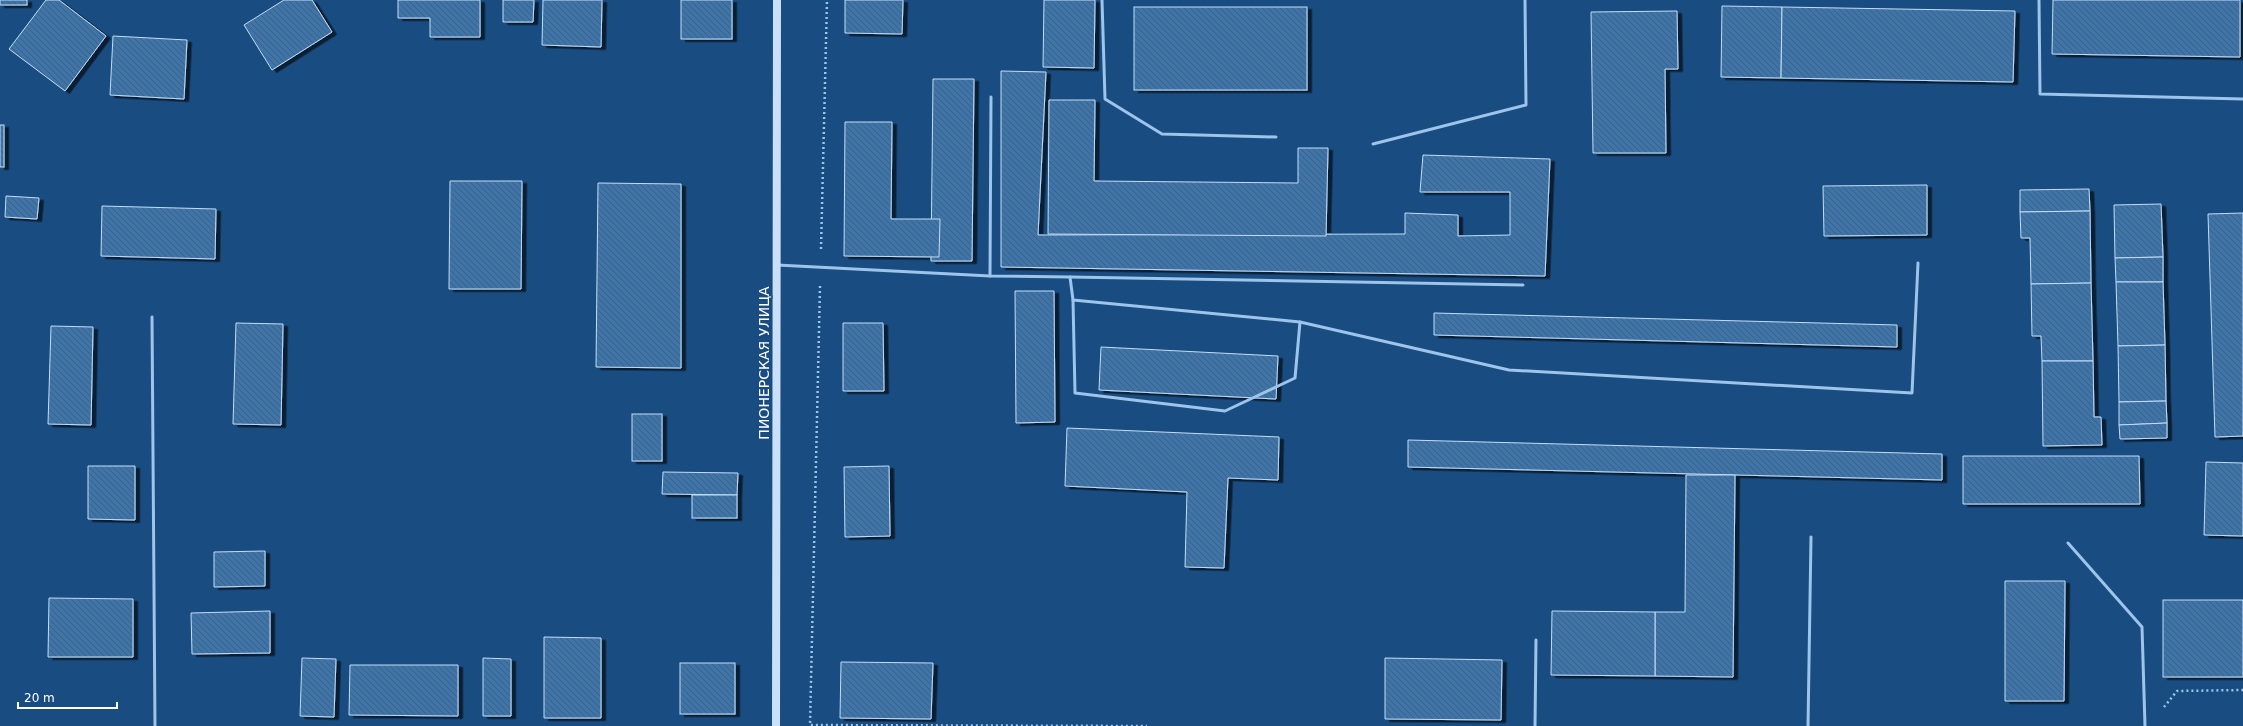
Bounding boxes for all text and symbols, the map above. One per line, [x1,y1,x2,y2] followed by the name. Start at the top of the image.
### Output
[756,286,772,440] street label: ПИОНЕРСКАЯ УЛИЦА
[18,684,117,710] scale bar
[24,691,55,705] text: 20 m

